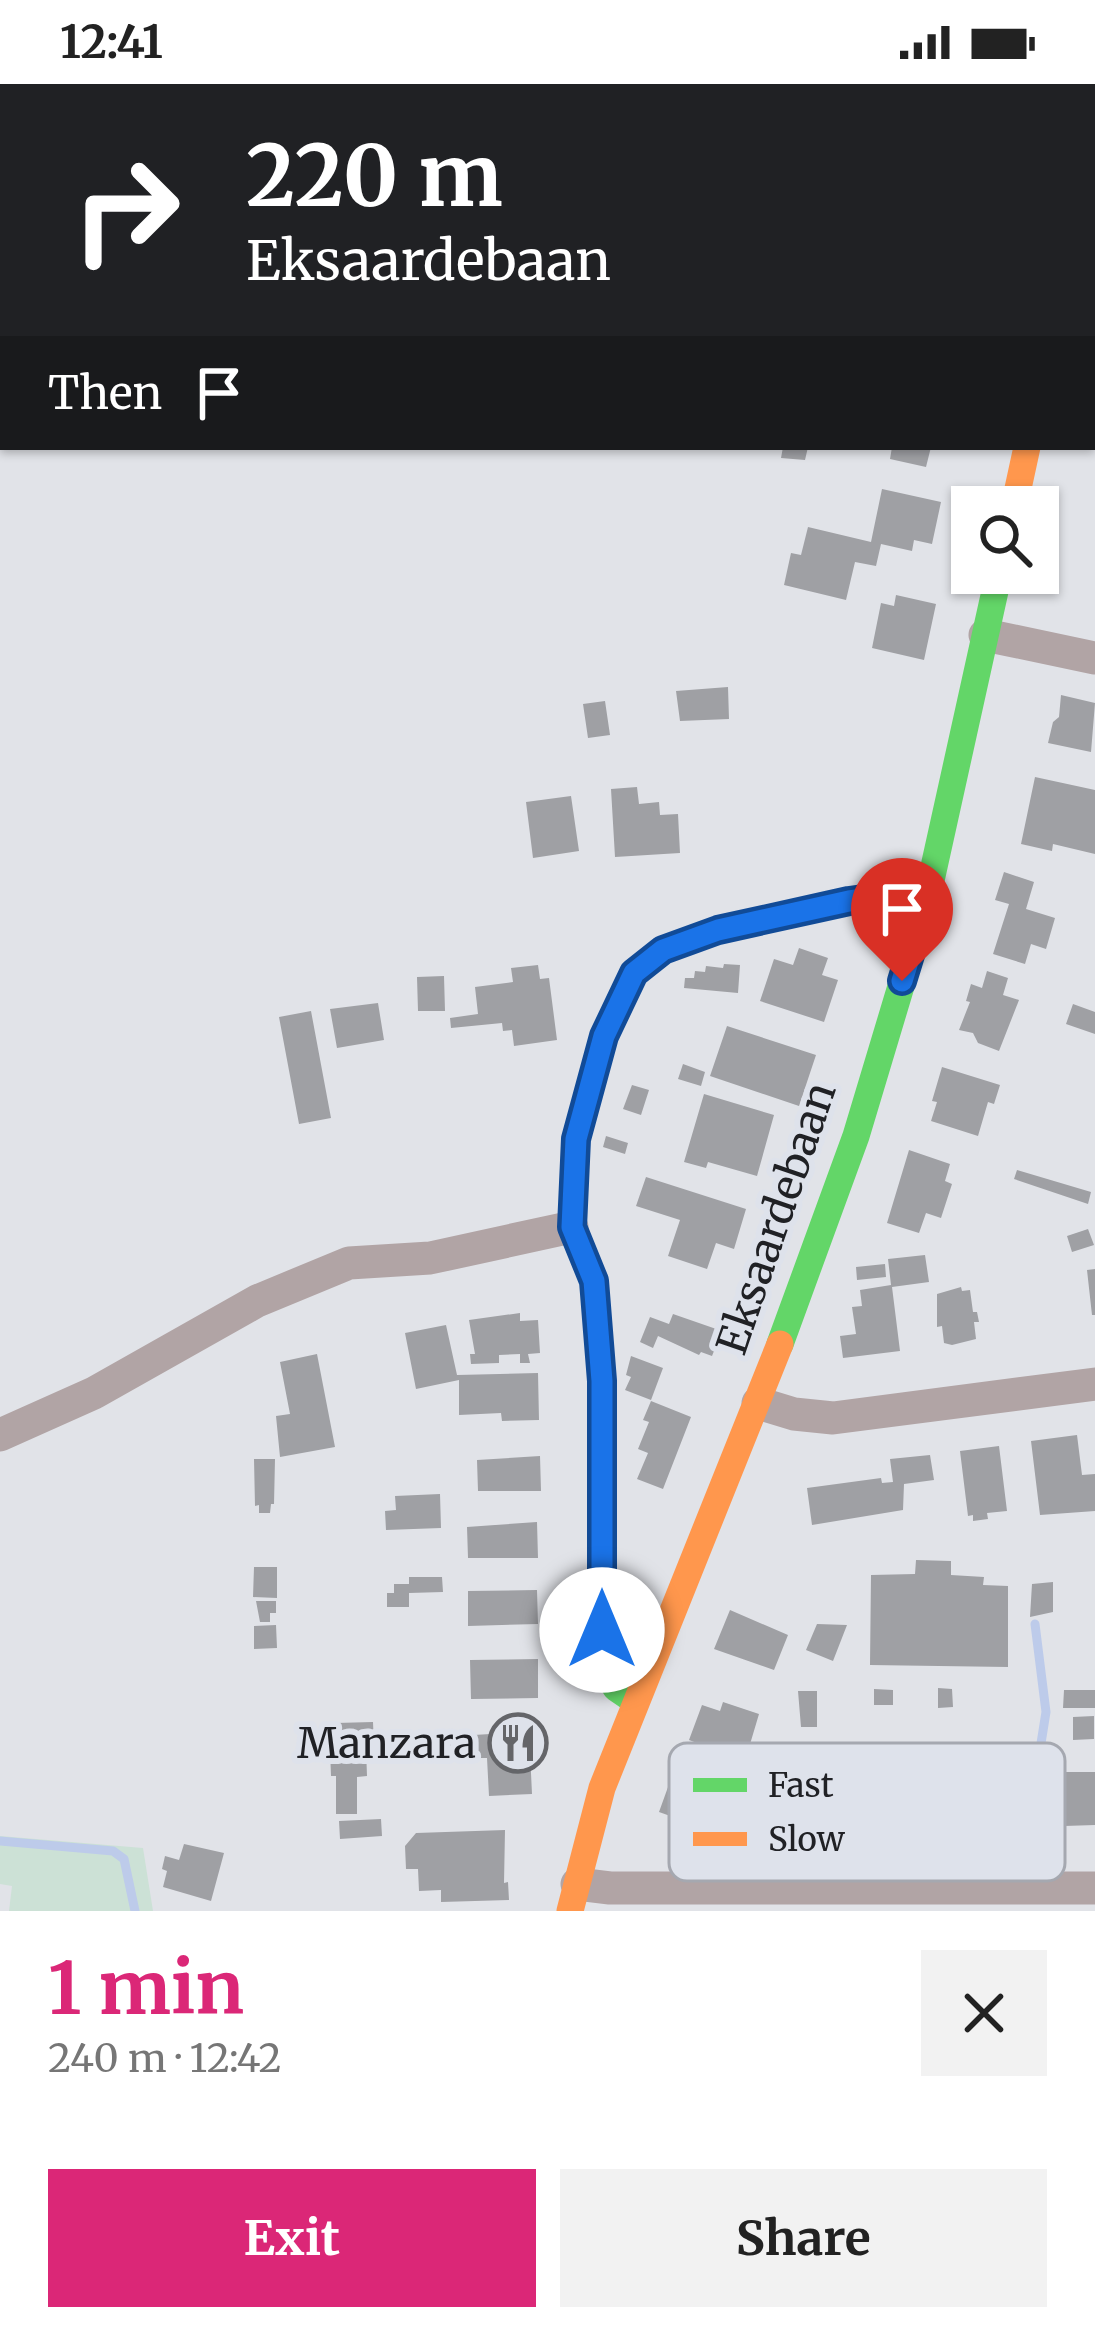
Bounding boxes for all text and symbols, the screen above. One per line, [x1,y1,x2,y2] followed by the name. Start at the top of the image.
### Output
[60,14,163,70] text: 12:41
[246,123,503,229] text: 220 m
[48,132,204,288] icon: right
[246,227,611,295] text: Eksaardebaan
[186,360,252,426] icon: arrive
[48,365,162,421] text: Then
[951,486,1059,594] map controls
[951,486,1059,594] button: search
[851,858,953,981] pin
[869,876,935,942] icon: arrive
[705,1075,847,1361] street label: Eksaardebaan
[539,1567,665,1693] position arrow
[487,1712,549,1774] restaurant icon: Manzara
[297,1717,476,1769] place label: Manzara
[669,1743,1065,1881] legend
[768,1765,834,1806] text: Fast
[768,1819,846,1860] text: Slow
[48,1943,244,2034] text: 1 min
[921,1950,1047,2076] button: close
[48,2034,282,2083] text: 240 m · 12:42
[48,2169,536,2307] button: Exit
[560,2169,1047,2307] button: Share

